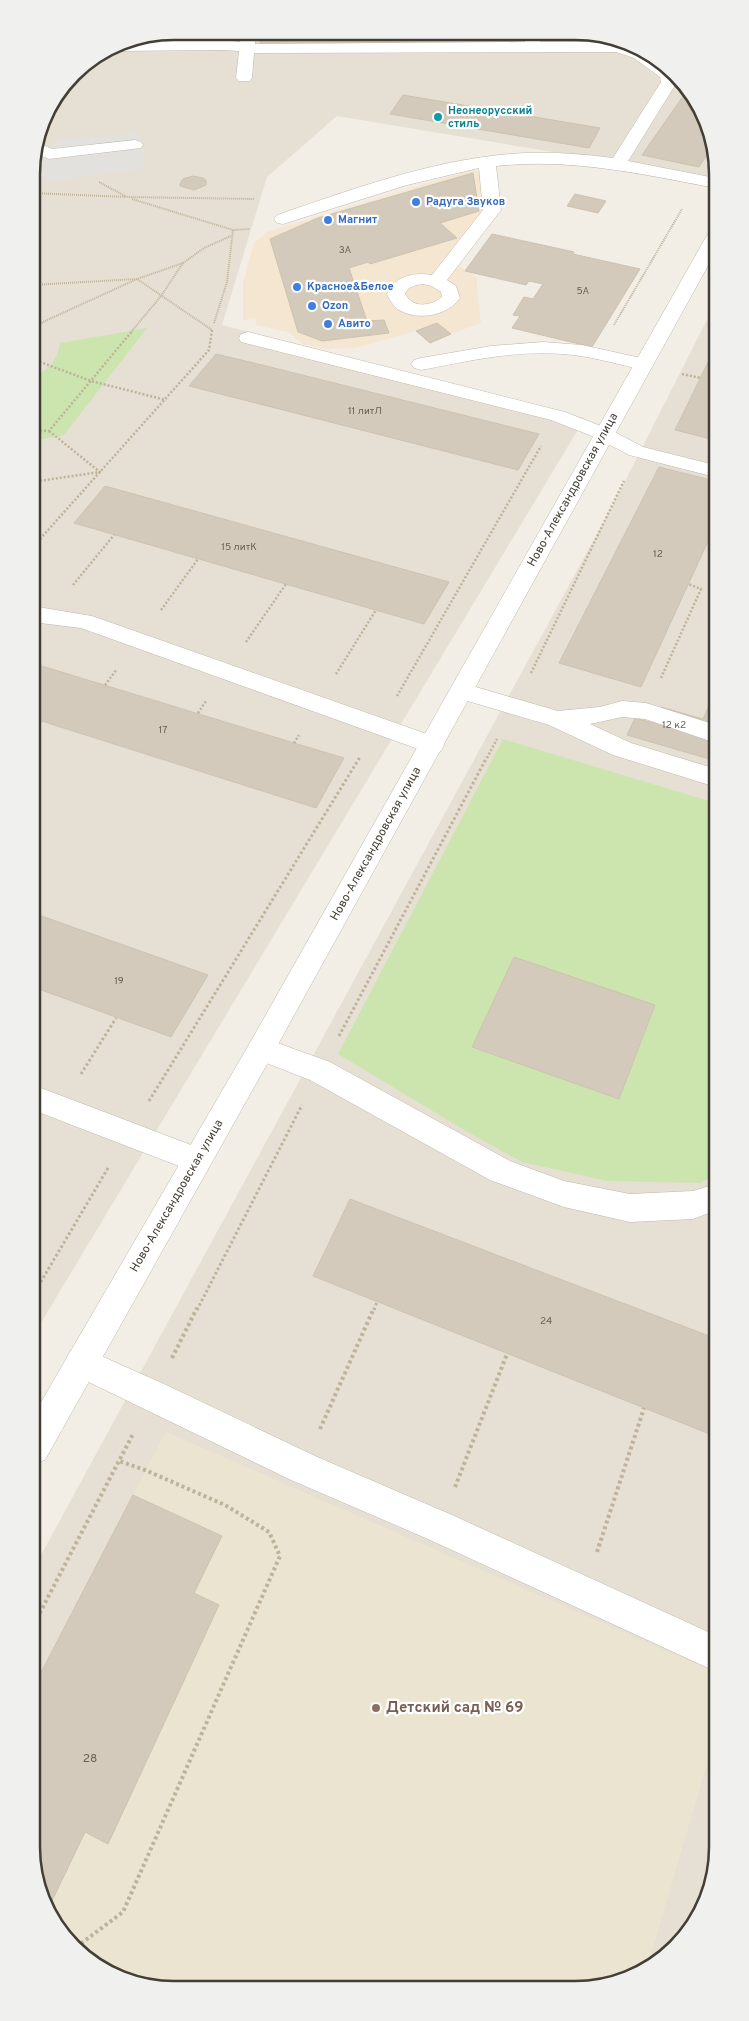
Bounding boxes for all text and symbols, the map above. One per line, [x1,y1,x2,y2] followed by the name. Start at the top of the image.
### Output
[448,104,532,131] place label: Неонеорусский стиль
[432,111,444,123] marker: Неонеорусский стиль
[426,195,505,209] place label: Радуга Звуков
[410,196,422,208] marker: Радуга Звуков
[338,213,377,227] place label: Магнит
[322,214,334,226] marker: Магнит
[339,244,352,257] house number: 3А
[307,280,394,294] place label: Красное&Белое
[291,281,303,293] marker: Красное&Белое
[577,285,590,298] house number: 5А
[322,299,348,313] place label: Ozon
[306,300,318,312] marker: Ozon
[338,317,371,331] place label: Авито
[322,318,334,330] marker: Авито
[348,405,382,418] house number: 11 литЛ
[524,410,622,570] street label: Ново-Александровская улица
[221,541,257,554] house number: 15 литК
[653,548,663,561] house number: 12
[662,719,686,732] house number: 12 к2
[159,724,167,737] house number: 17
[327,764,425,924] street label: Ново-Александровская улица
[114,975,124,988] house number: 19
[127,1117,227,1275] street label: Ново-Александровская улица
[540,1315,552,1328] house number: 24
[386,1699,523,1718] place label: Детский сад № 69
[370,1702,382,1714] marker: Детский сад № 69
[83,1751,97,1767] house number: 28

